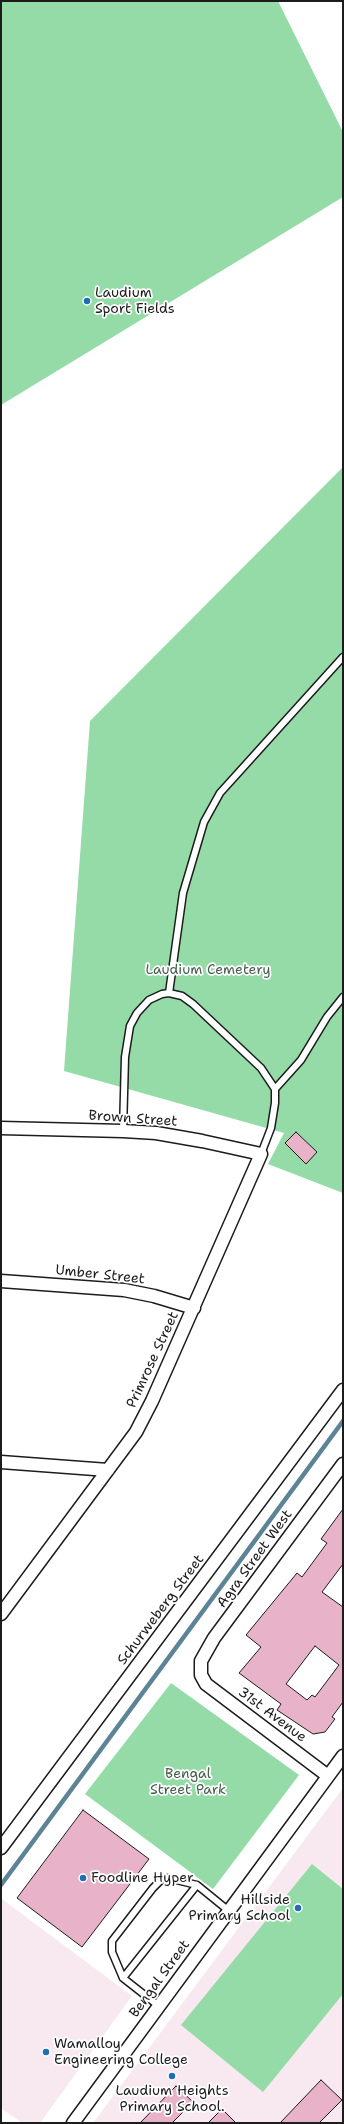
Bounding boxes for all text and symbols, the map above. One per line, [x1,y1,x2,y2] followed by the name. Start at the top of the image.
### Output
[95,285,175,318] place label: Laudium Sport Fields
[82,296,92,306] marker: Laudium Sport Fields
[145,962,271,978] park label: Laudium Cemetery
[88,1108,178,1130] street label: Brown Street
[54,1262,146,1288] street label: Umber Street
[123,1309,183,1411] street label: Primrose Street
[214,1507,296,1611] street label: Agra Street West
[114,1552,208,1668] street label: Schurweberg Street
[234,1684,310,1746] street label: 31st Avenue
[150,1766,226,1798] park label: Bengal Street Park
[91,1870,194,1886] place label: Foodline Hyper
[78,1873,88,1883] marker: Foodline Hyper
[189,1892,290,1924] place label: Hillside Primary School
[293,1903,303,1913] marker: Hillside Primary School
[126,1937,194,2021] street label: Bengal Street
[54,2036,188,2068] place label: Wamalloy Engineering College
[41,2047,51,2057] marker: Wamalloy Engineering College
[167,2071,177,2081] marker: Laudium Heights Primary School.
[115,2083,229,2116] place label: Laudium Heights Primary School.

